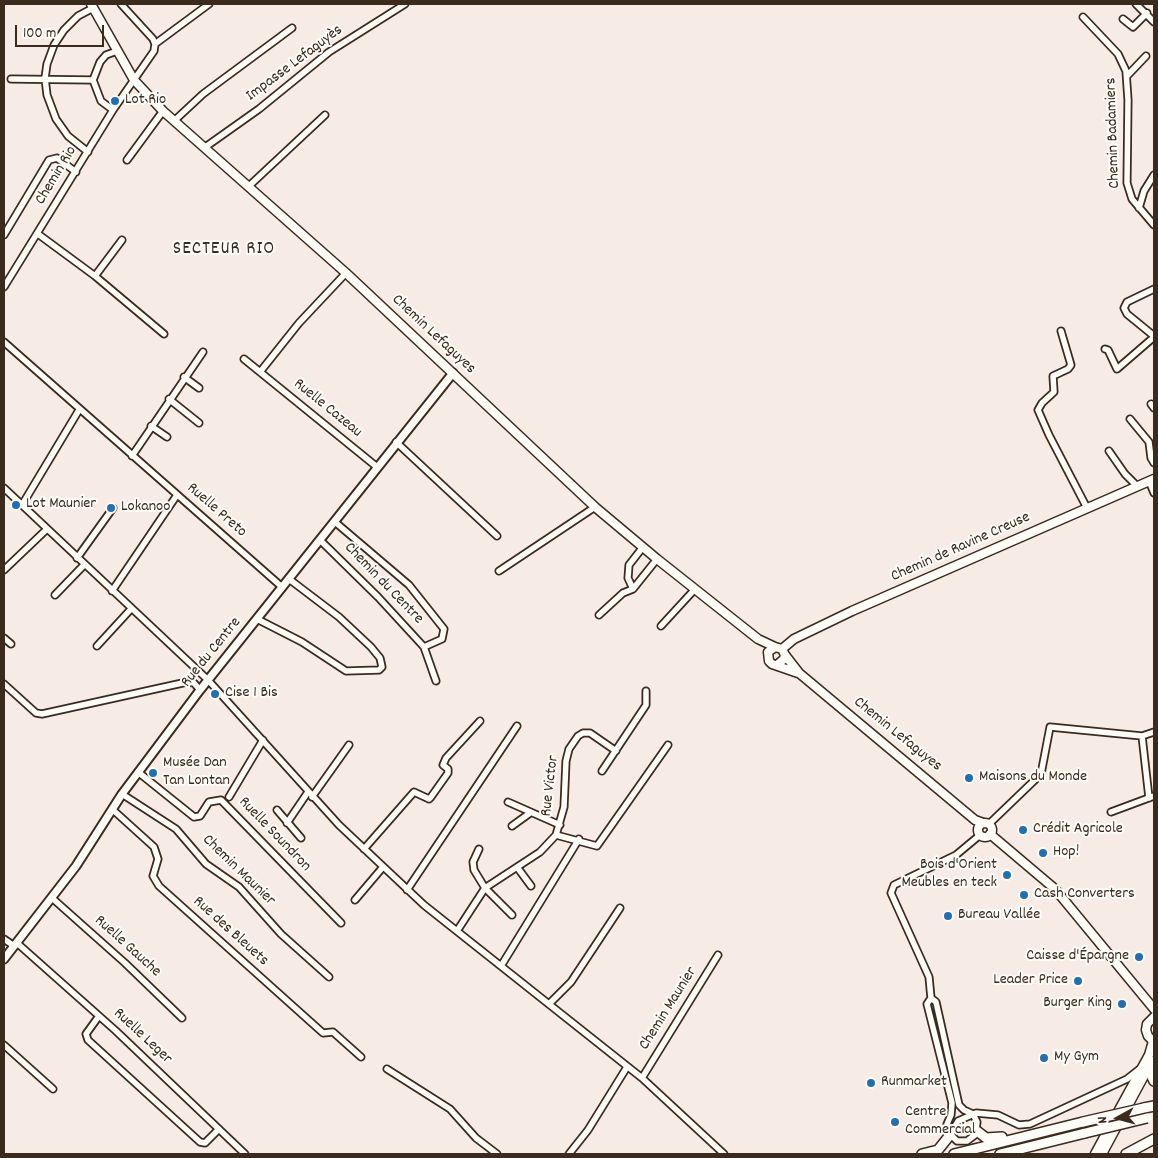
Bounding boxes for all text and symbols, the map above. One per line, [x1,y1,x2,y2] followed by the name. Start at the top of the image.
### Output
[18,15,106,47] scale bar
[243,22,347,106] street label: Impasse Lefaguyès
[23,23,56,45] text: 100 m
[1102,77,1126,189] street label: Chemin Badamiers
[125,91,166,111] place label: Lot Rio
[109,95,121,107] marker: Lot Rio
[32,143,82,209] street label: Chemin Rio
[171,239,277,261] district label: SECTEUR RIO
[387,291,479,379] street label: Chemin Lefaguyes
[289,375,365,443] street label: Ruelle Cazeau
[182,480,250,542] street label: Ruelle Preto
[26,495,96,515] place label: Lot Maunier
[121,498,170,518] place label: Lokanoo
[10,499,22,511] marker: Lot Maunier
[105,502,117,514] marker: Lokanoo
[889,509,1033,587] street label: Chemin de Ravine Creuse
[339,539,427,629] street label: Chemin du Centre
[178,614,246,692] street label: Rue du Centre
[225,684,278,704] place label: Cise 1 Bis
[209,688,221,700] marker: Cise 1 Bis
[849,694,945,776] street label: Chemin Lefaguyes
[163,754,230,792] place label: Musée Dan Tan Lontan
[538,754,564,818] street label: Rue Victor
[147,767,159,779] marker: Musée Dan Tan Lontan
[979,768,1087,788] place label: Maisons du Monde
[963,772,975,784] marker: Maisons du Monde
[234,794,314,876] street label: Ruelle Soundron
[1033,820,1123,840] place label: Crédit Agricole
[1017,824,1029,836] marker: Crédit Agricole
[197,831,279,911] street label: Chemin Maunier
[1053,843,1079,863] place label: Hop!
[1037,847,1049,859] marker: Hop!
[901,856,997,894] place label: Bois d'Orient Meubles en teck
[1001,869,1013,881] marker: Bois d'Orient Meubles en teck
[1034,885,1135,905] place label: Cash Converters
[1018,889,1030,901] marker: Cash Converters
[188,893,272,971] street label: Rue des Bleuets
[958,906,1040,926] place label: Bureau Vallée
[942,910,954,922] marker: Bureau Vallée
[90,912,164,982] street label: Ruelle Gauche
[1026,947,1129,967] place label: Caisse d'Épargne
[1133,951,1145,963] marker: Caisse d'Épargne
[636,964,702,1054] street label: Chemin Maunier
[993,971,1068,991] place label: Leader Price
[1072,975,1084,987] marker: Leader Price
[1043,994,1112,1014] place label: Burger King
[1116,998,1128,1010] marker: Burger King
[109,1005,175,1069] street label: Ruelle Leger
[1054,1048,1099,1068] place label: My Gym
[1038,1052,1050,1064] marker: My Gym
[881,1073,947,1093] place label: Runmarket
[865,1077,877,1089] marker: Runmarket
[1093,1093,1143,1143] north arrow
[905,1103,976,1141] place label: Centre Commercial
[1093,1115,1113,1124] text: N
[889,1116,901,1128] marker: Centre Commercial

